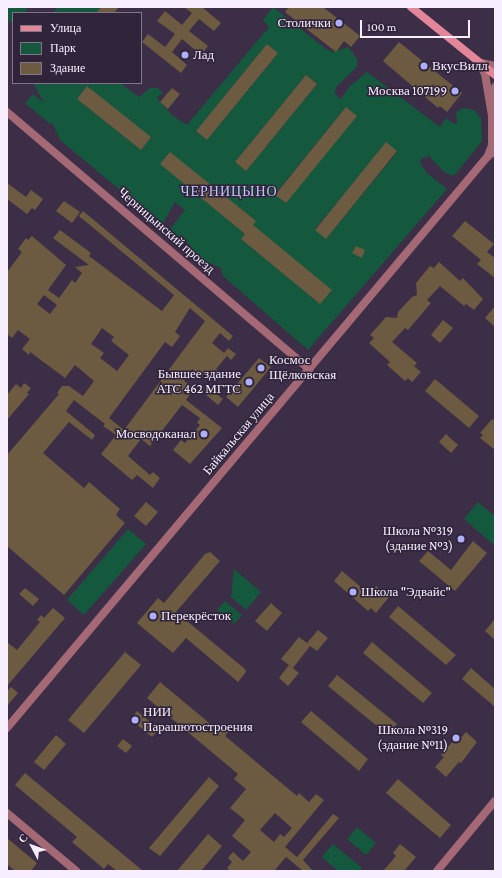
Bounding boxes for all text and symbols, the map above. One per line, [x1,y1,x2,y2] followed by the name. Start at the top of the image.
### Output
[12,12,142,84] legend
[362,12,472,38] scale bar
[277,15,331,31] place label: Столички
[334,18,344,28] marker: Столички
[367,20,396,34] text: 100 m
[50,21,81,35] text: Улица
[50,41,76,55] text: Парк
[193,47,214,63] place label: Лад
[180,50,190,60] marker: Лад
[432,58,488,74] place label: ВкусВилл
[50,61,85,75] text: Здание
[419,61,429,71] marker: ВкусВилл
[368,83,447,99] place label: Москва 107199
[450,86,460,96] marker: Москва 107199
[180,183,278,199] district label: ЧЕРНИЦЫНО
[114,185,218,277] street label: Черницынский проезд
[269,353,336,384] place label: Космос Щёлковская
[256,363,266,373] marker: Космос Щёлковская
[156,367,241,398] place label: Бывшее здание АТС 462 МГТС
[244,377,254,387] marker: Бывшее здание АТС 462 МГТС
[200,390,278,478] street label: Байкальская улица
[116,426,196,442] place label: Мосводоканал
[199,429,209,439] marker: Мосводоканал
[383,524,453,555] place label: Школа №319 (здание №3)
[456,534,466,544] marker: Школа №319 (здание №3)
[361,584,451,600] place label: Школа "Эдвайс"
[348,587,358,597] marker: Школа "Эдвайс"
[161,608,231,624] place label: Перекрёсток
[148,611,158,621] marker: Перекрёсток
[143,705,253,736] place label: НИИ Парашютостроения
[130,715,140,725] marker: НИИ Парашютостроения
[377,723,448,754] place label: Школа №319 (здание №11)
[451,733,461,743] marker: Школа №319 (здание №11)
[12,826,52,866] north arrow
[16,831,30,845] text: С

